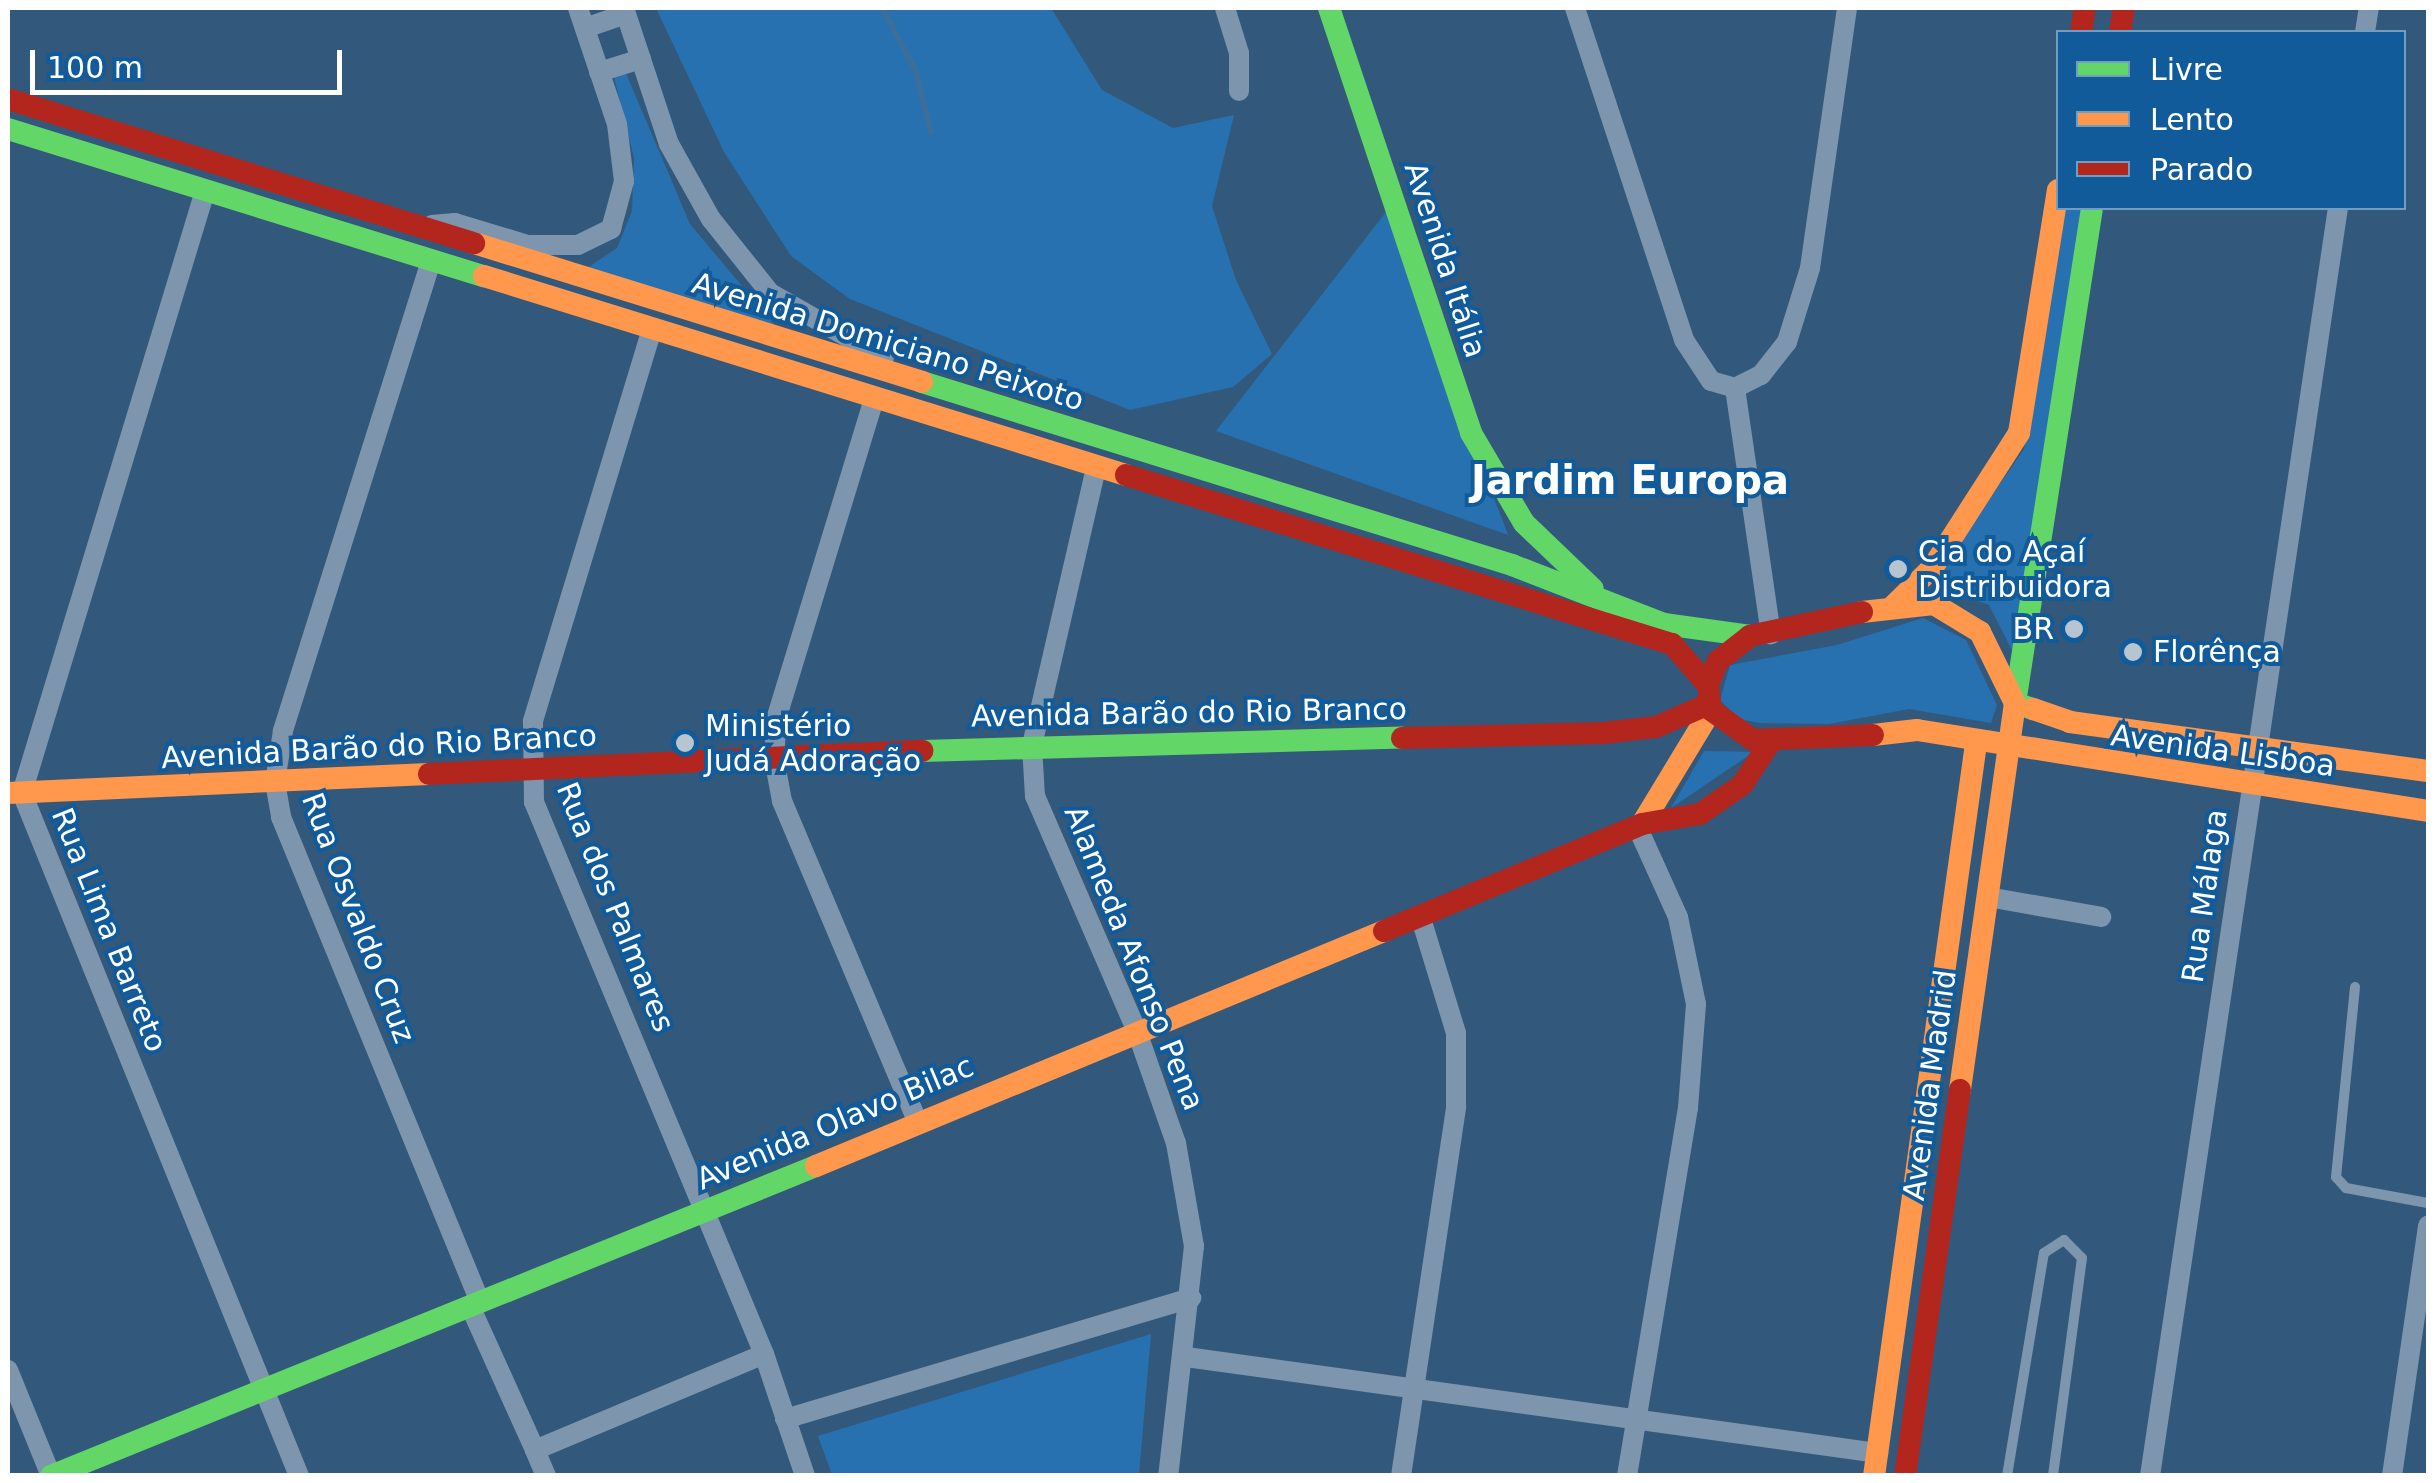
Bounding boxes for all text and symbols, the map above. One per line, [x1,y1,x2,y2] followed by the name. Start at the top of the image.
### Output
[35,30,348,92] scale bar
[2056,30,2406,210] legend
[47,50,143,85] text: 100 m
[2150,52,2223,87] text: Livre
[2150,102,2234,137] text: Lento
[2150,152,2253,187] text: Parado
[1396,158,1494,362] street label: Avenida Itália
[688,265,1088,419] street label: Avenida Domiciano Peixoto
[1471,456,1789,504] district label: Jardim Europa
[1918,534,2112,604] place label: Cia do Açaí Distribuidora
[1887,558,1909,580] marker: Cia do Açaí Distribuidora
[2013,611,2054,647] place label: BR
[2063,618,2085,640] marker: BR
[2153,634,2281,670] place label: Florênça
[2122,641,2144,663] marker: Florênça
[971,691,1407,735] street label: Avenida Barão do Rio Branco
[705,708,921,778] place label: Ministério Judá Adoração
[2109,717,2337,785] street label: Avenida Lisboa
[160,718,598,776] street label: Avenida Barão do Rio Branco
[674,732,696,754] marker: Ministério Judá Adoração
[549,777,681,1037] street label: Rua dos Palmares
[294,788,422,1048] street label: Rua Osvaldo Cruz
[1056,800,1212,1116] street label: Alameda Afonso Pena
[44,803,174,1057] street label: Rua Lima Barreto
[2175,807,2235,985] street label: Rua Málaga
[1896,967,1964,1203] street label: Avenida Madrid
[691,1048,979,1198] street label: Avenida Olavo Bilac

